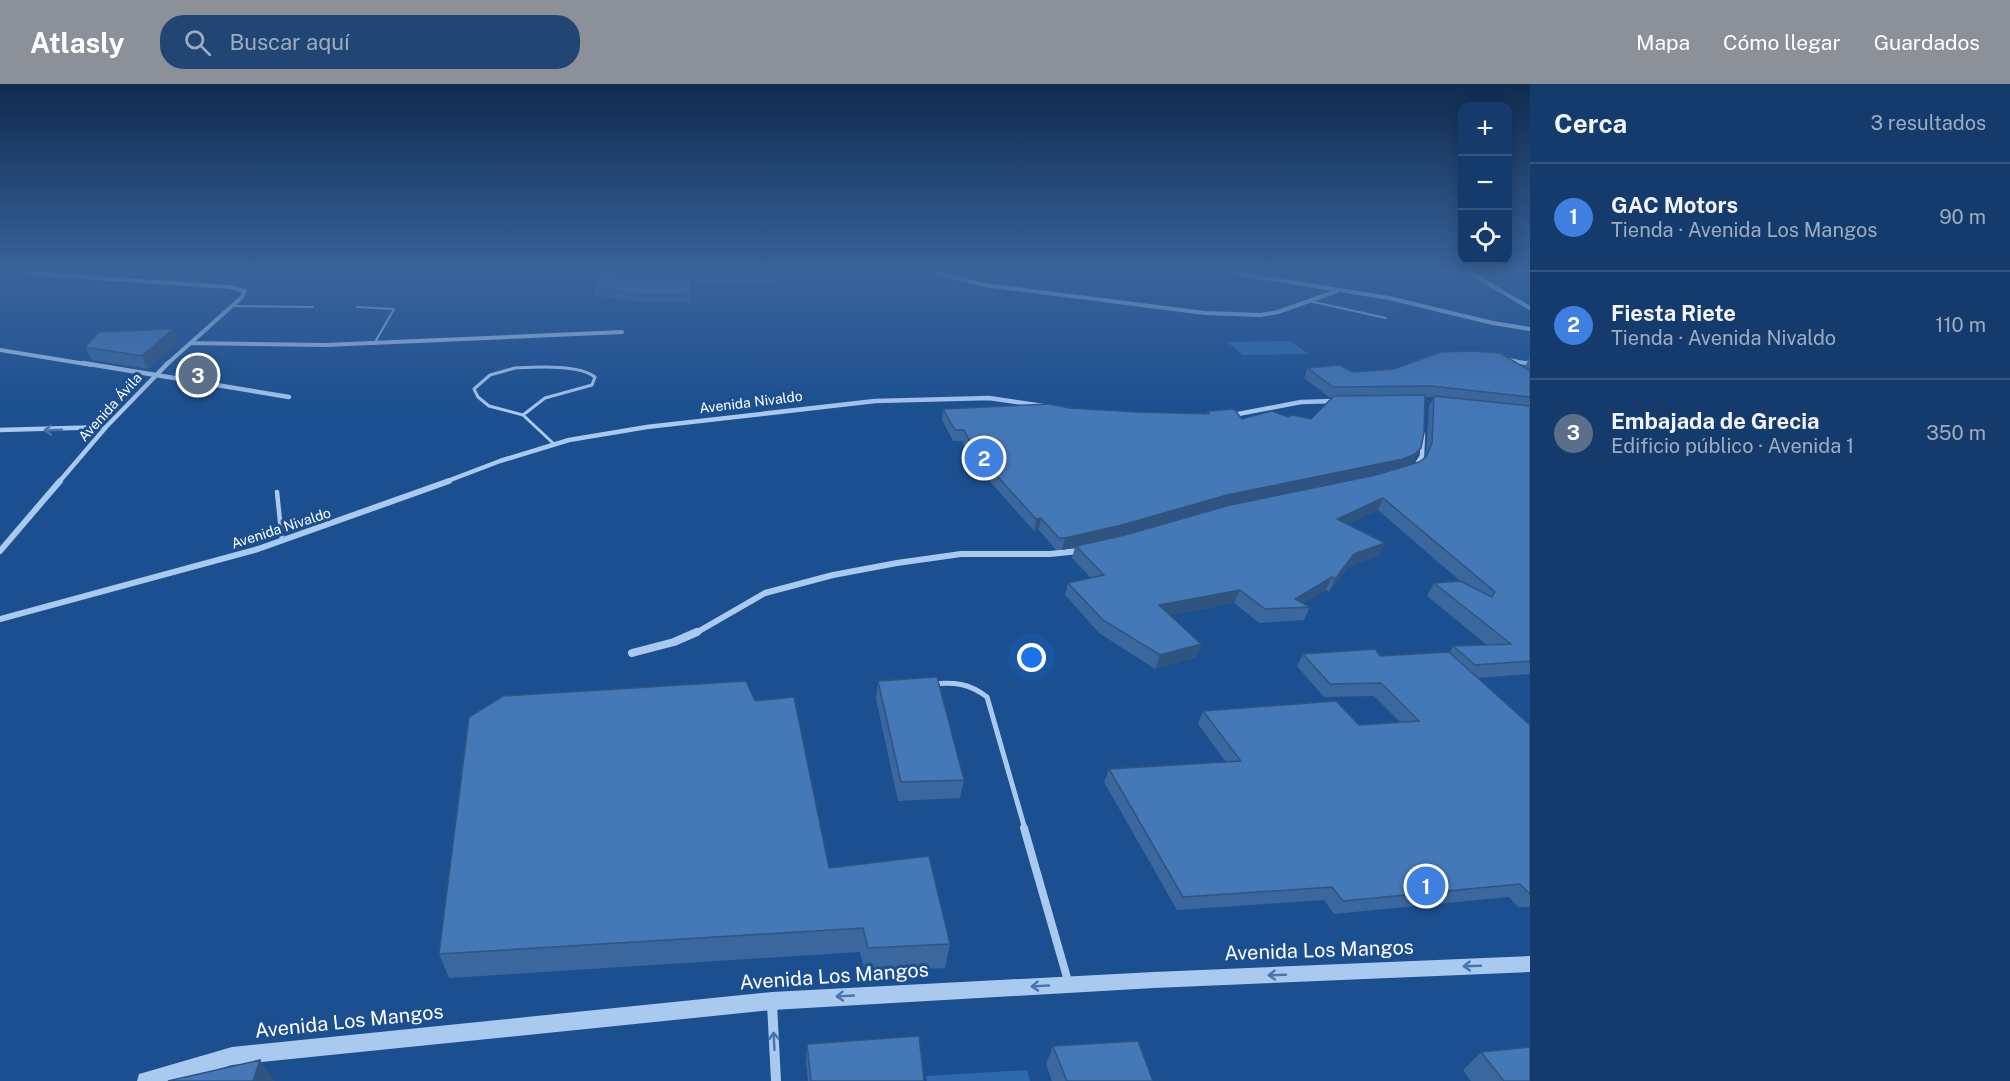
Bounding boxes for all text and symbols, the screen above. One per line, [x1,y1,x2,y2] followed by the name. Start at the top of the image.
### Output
[160,15,580,69] search box
[30,26,124,59] text: Atlasly
[181,26,214,59] icon: search
[229,29,350,55] text: Buscar aquí
[1636,30,1690,55] text: Mapa
[1723,30,1841,55] text: Cómo llegar
[1874,30,1980,55] text: Guardados
[1458,102,1512,264] map controls
[1458,102,1512,156] button: +
[1554,108,1627,139] text: Cerca
[1870,111,1986,135] text: 3 resultados
[1458,156,1512,210] button: −
[1611,192,1738,218] text: GAC Motors
[1569,205,1578,229] text: 1
[1939,205,1986,229] text: 90 m
[1458,210,1512,264] button: locate
[1611,218,1877,242] text: Tienda · Avenida Los Mangos
[1611,300,1736,326] text: Fiesta Riete
[1567,313,1580,337] text: 2
[1935,313,1986,337] text: 110 m
[1611,326,1836,350] text: Tienda · Avenida Nivaldo
[178,352,218,398] pin: 3
[74,369,145,445] street label: Avenida Ávila
[699,388,804,416] street label: Avenida Nivaldo
[1611,408,1819,434] text: Embajada de Grecia
[1567,421,1580,445] text: 3
[1926,421,1986,445] text: 350 m
[43,425,63,436] one-way arrow
[1611,434,1854,458] text: Edificio público · Avenida 1
[964,436,1004,481] pin: 2
[229,504,333,552] street label: Avenida Nivaldo
[1017,643,1046,672] your location
[1406,864,1446,908] pin: 1
[1224,935,1414,965] street label: Avenida Los Mangos
[739,957,929,995] street label: Avenida Los Mangos
[1462,961,1482,972] one-way arrow
[1267,969,1287,980] one-way arrow
[1031,980,1050,991] one-way arrow
[836,991,856,1002] one-way arrow
[253,999,445,1043] street label: Avenida Los Mangos
[768,1031,779,1051] one-way arrow

